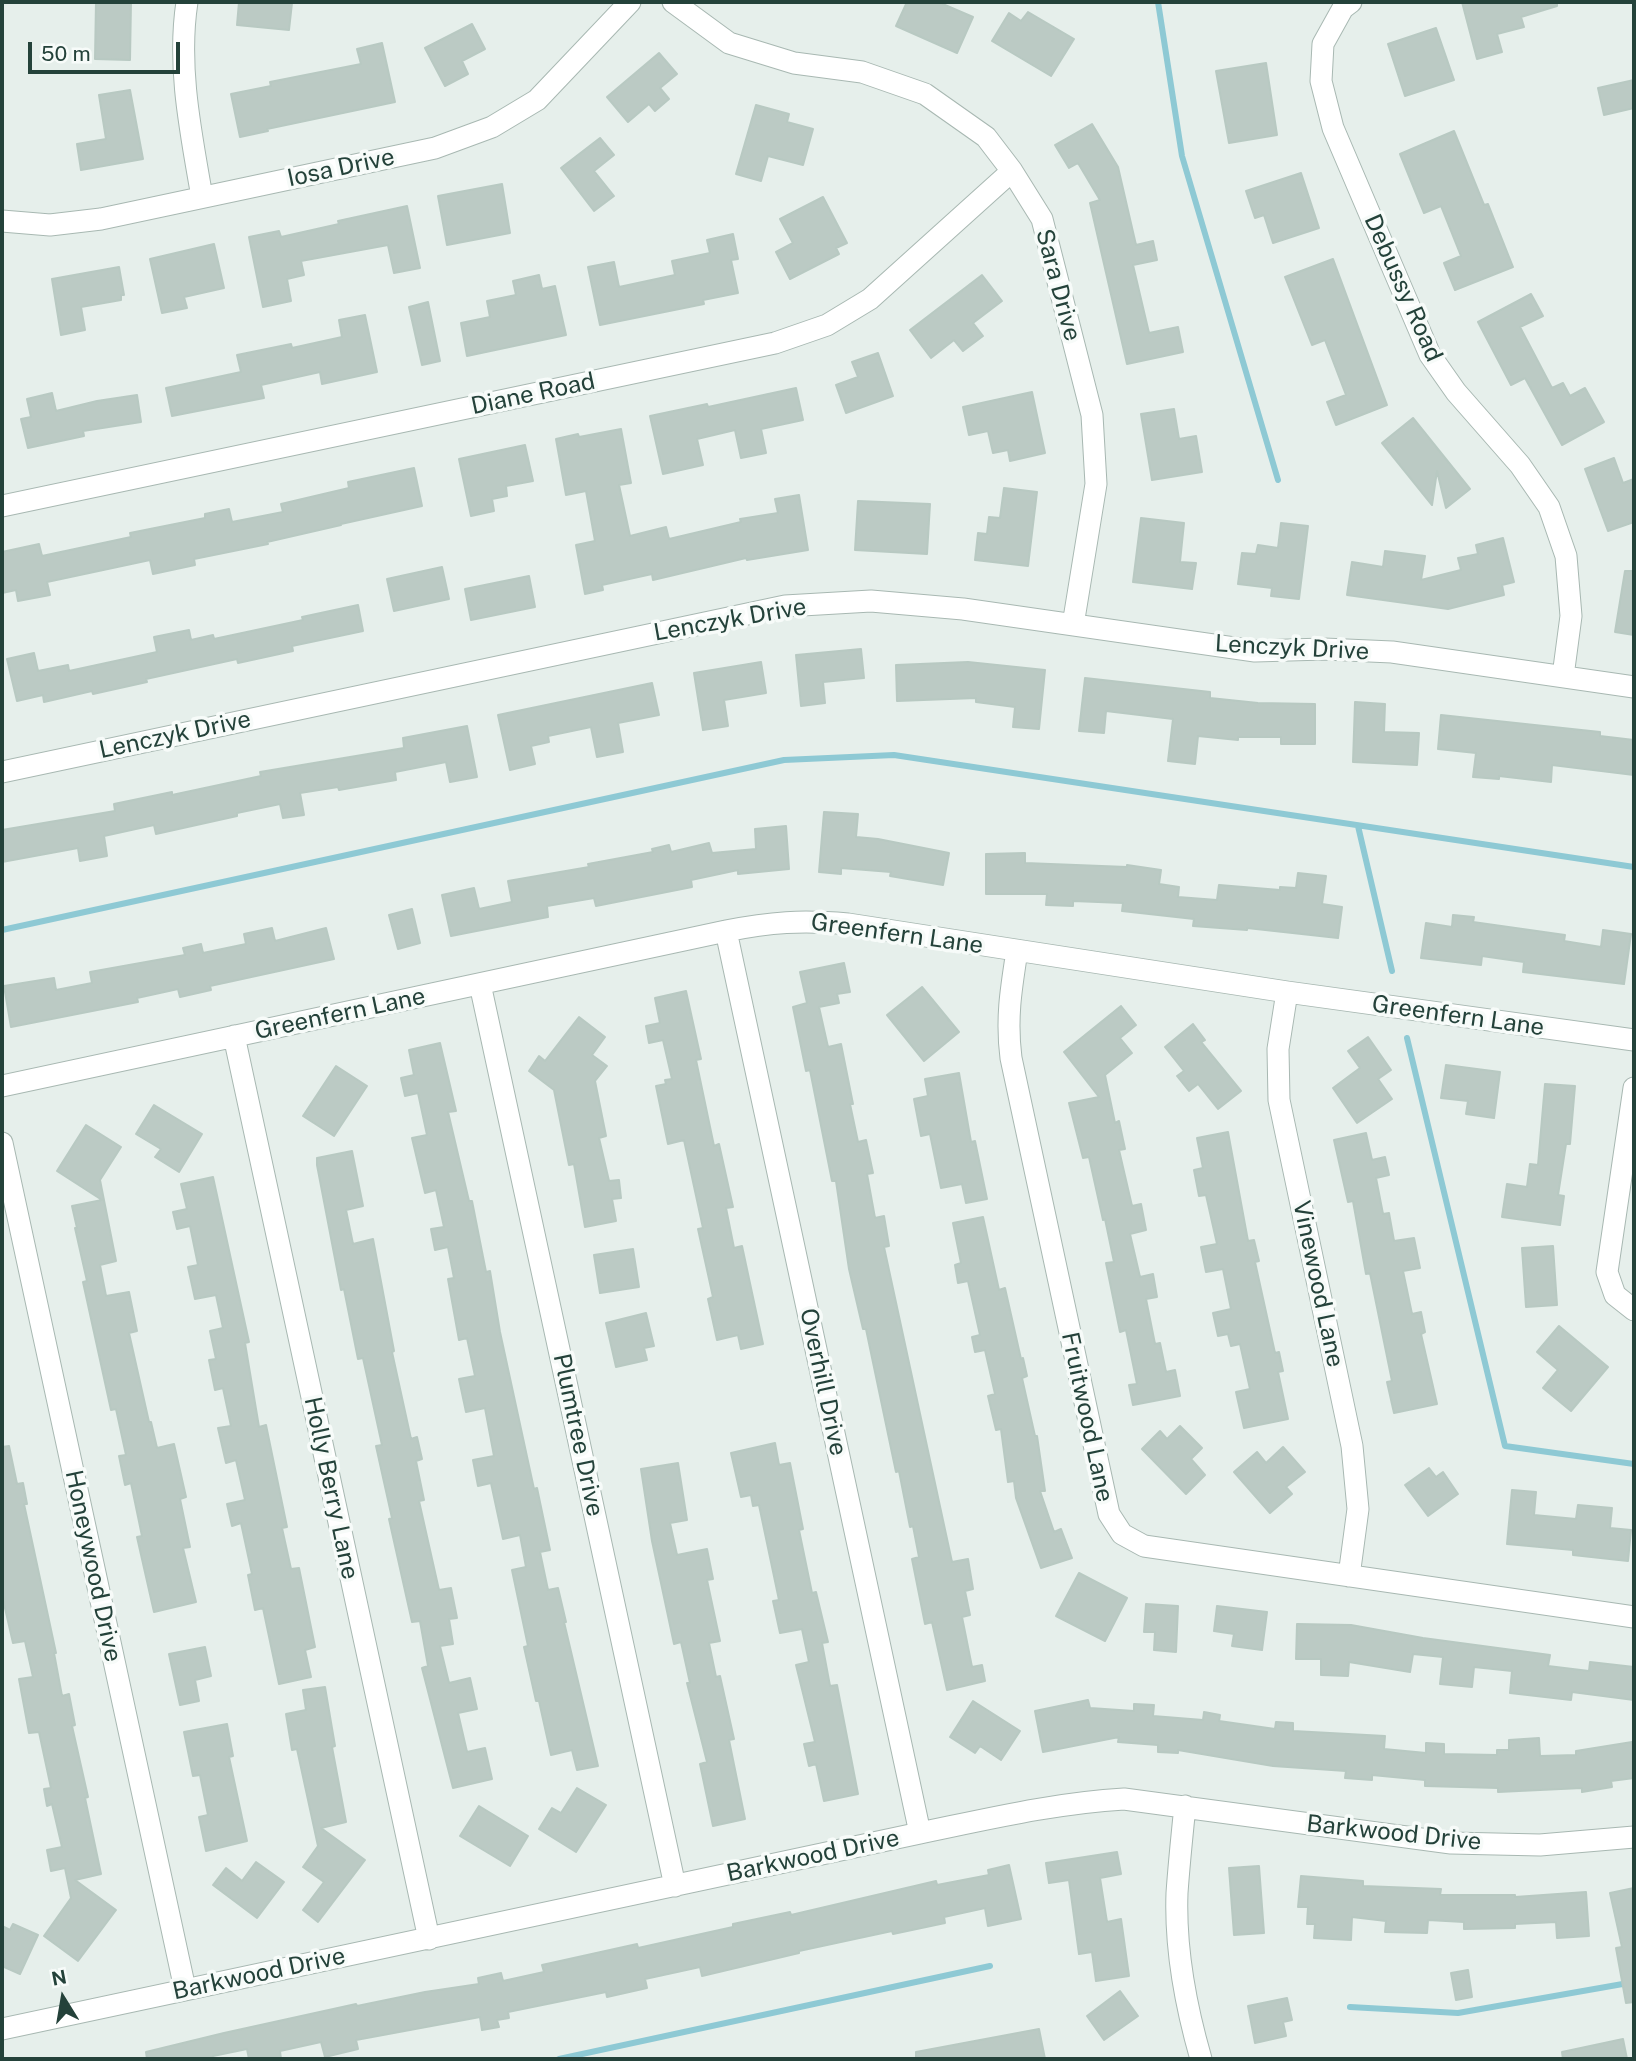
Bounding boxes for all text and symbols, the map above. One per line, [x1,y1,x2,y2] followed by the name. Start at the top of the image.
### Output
[32,28,184,72] scale bar
[41,41,91,66] text: 50 m
[285,143,397,193] street label: Iosa Drive
[1358,210,1448,366] street label: Debussy Road
[1029,226,1087,344] street label: Sara Drive
[468,367,598,421] street label: Diane Road
[651,592,809,648] street label: Lenczyk Drive
[1214,630,1370,666] street label: Lenczyk Drive
[96,705,254,765] street label: Lenczyk Drive
[809,908,985,960] street label: Greenfern Lane
[252,982,428,1046] street label: Greenfern Lane
[1370,990,1546,1042] street label: Greenfern Lane
[1286,1198,1350,1370] street label: Vinewood Lane
[793,1306,853,1458] street label: Overhill Drive
[1055,1329,1119,1505] street label: Fruitwood Lane
[547,1351,609,1519] street label: Plumtree Drive
[298,1394,364,1582] street label: Holly Berry Lane
[59,1467,127,1665] street label: Honeywood Drive
[1305,1809,1483,1857] street label: Barkwood Drive
[724,1824,902,1888] street label: Barkwood Drive
[170,1942,348,2006] street label: Barkwood Drive
[28,1963,98,2033] north arrow
[50,1965,68,1990] text: N

